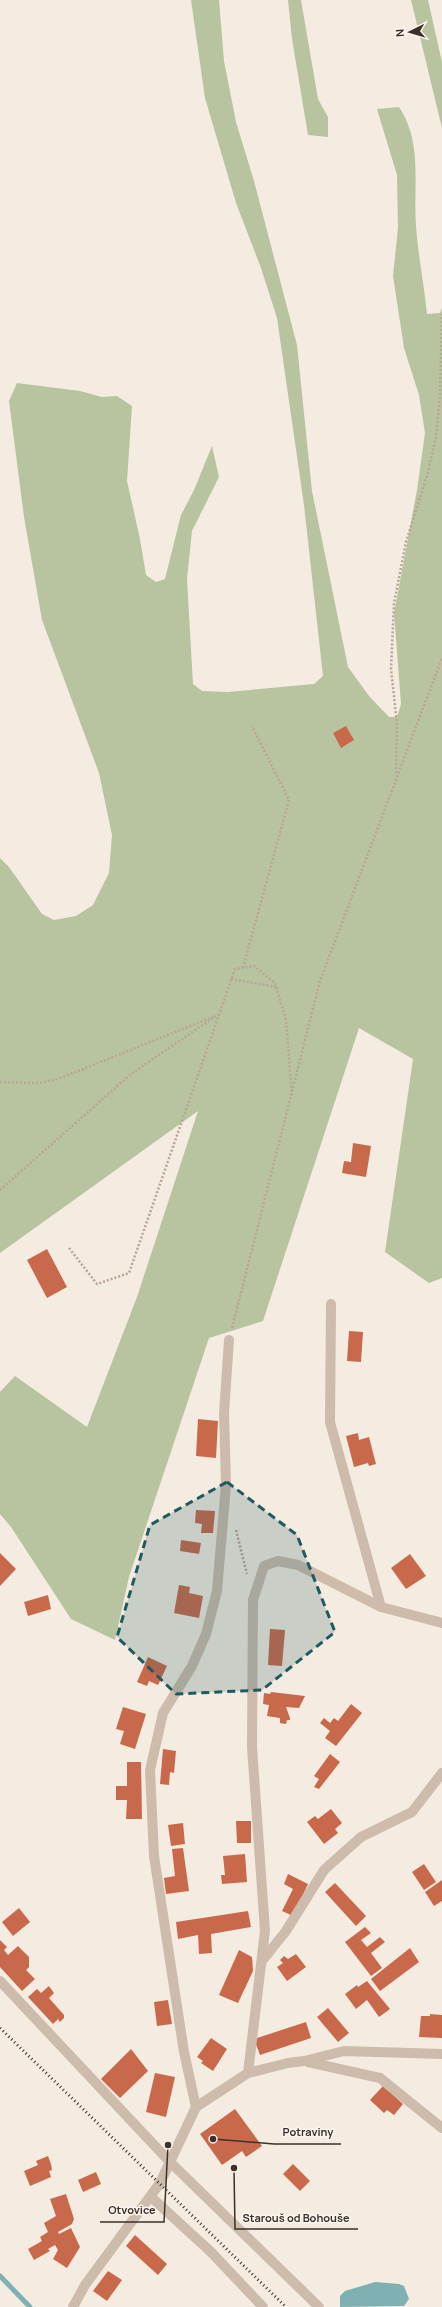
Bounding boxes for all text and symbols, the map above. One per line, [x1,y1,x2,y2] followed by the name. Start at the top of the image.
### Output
[390,12,430,52] north arrow
[392,28,407,38] text: N
[274,2121,341,2144] callout: Potraviny
[283,2124,334,2139] text: Potraviny
[100,2199,164,2222] callout: Otvovice
[108,2202,156,2217] text: Otvovice
[235,2206,358,2229] callout: Starouš od Bohouše
[242,2210,350,2225] text: Starouš od Bohouše

